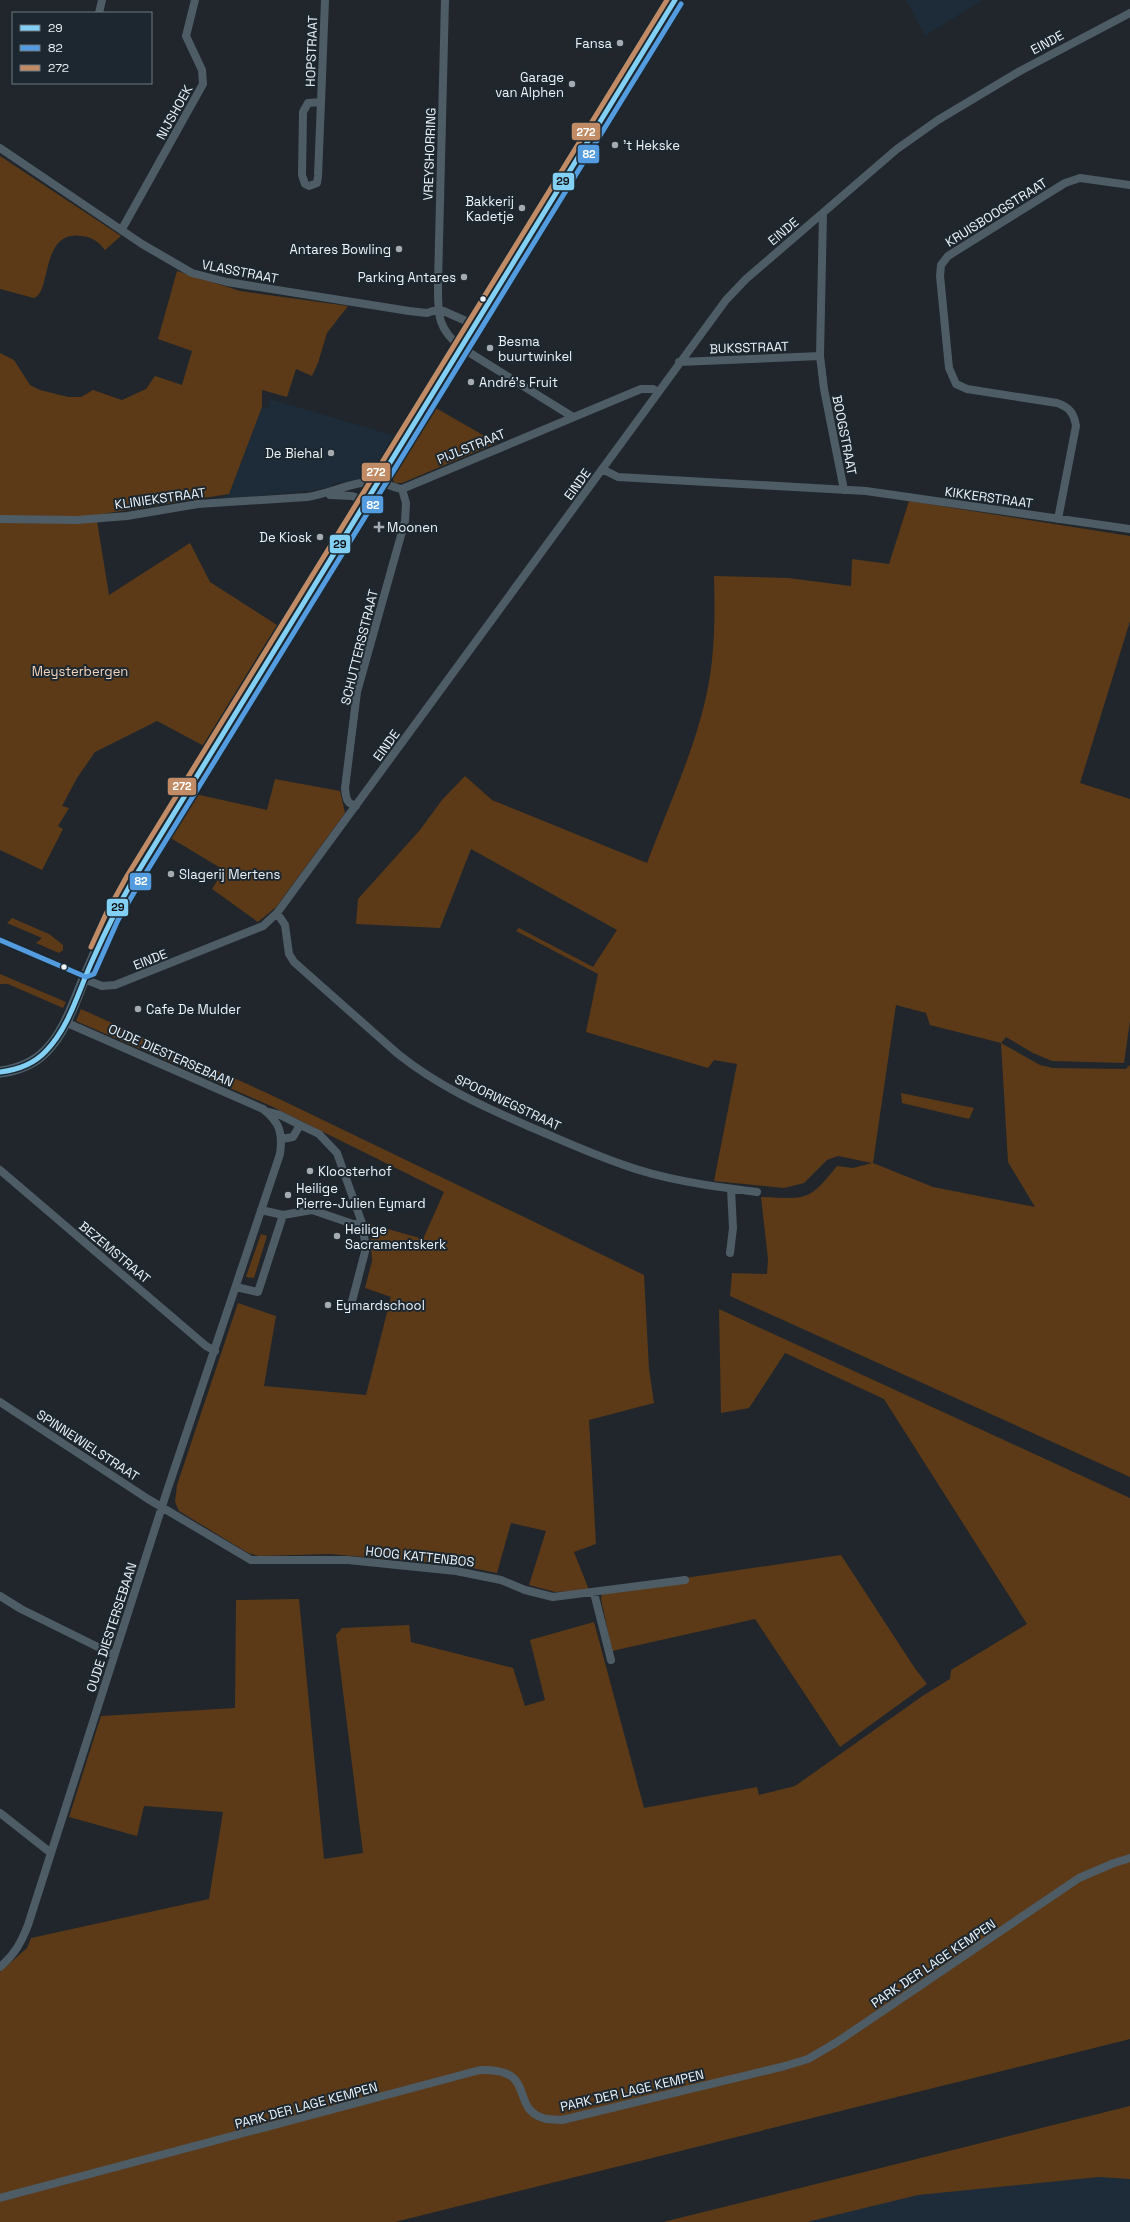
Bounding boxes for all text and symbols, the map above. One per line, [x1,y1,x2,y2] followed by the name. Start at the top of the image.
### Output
[12,12,152,84] legend
[302,15,321,87] street label: HOPSTRAAT
[48,20,63,36] text: 29
[1028,27,1067,58] street label: EINDE
[575,35,613,52] place label: Fansa
[615,38,625,48] marker: Fansa
[48,40,63,56] text: 82
[48,60,69,76] text: 272
[495,69,564,101] place label: Garage van Alphen
[567,79,577,89] marker: Garage van Alphen
[152,82,196,143] street label: NIJSHOEK
[419,107,440,201] street label: VREYSHORRING
[571,122,601,141] line badge: 272
[576,125,596,139] text: 272
[623,137,680,154] place label: 't Hekske
[610,140,620,150] marker: 't Hekske
[577,144,600,164] line badge: 82
[582,147,596,161] text: 82
[552,172,575,191] line badge: 29
[556,174,570,188] text: 29
[942,174,1051,251] street label: KRUISBOOGSTRAAT
[465,193,514,225] place label: Bakkerij Kadetje
[517,203,527,213] marker: Bakkerij Kadetje
[764,214,802,249] street label: EINDE
[289,241,391,258] place label: Antares Bowling
[394,244,404,254] marker: Antares Bowling
[200,256,280,287] street label: VLASSTRAAT
[358,269,456,286] place label: Parking Antares
[459,272,469,282] marker: Parking Antares
[478,294,488,304] unlabelled marker
[498,333,572,365] place label: Besma buurtwinkel
[709,338,789,357] street label: BUKSSTRAAT
[485,343,495,353] marker: Besma buurtwinkel
[479,374,558,391] place label: André's Fruit
[466,377,476,387] marker: André's Fruit
[828,394,861,477] street label: BOOGSTRAAT
[434,425,508,468] street label: PIJLSTRAAT
[265,445,323,462] place label: De Biehal
[326,448,336,458] marker: De Biehal
[361,462,391,482] line badge: 272
[366,465,386,479] text: 272
[560,465,595,503] street label: EINDE
[944,483,1035,512] street label: KIKKERSTRAAT
[113,484,207,513] street label: KLINIEKSTRAAT
[361,495,384,514] line badge: 82
[366,498,380,512] text: 82
[387,519,438,536] place label: Moonen
[374,522,384,532] marker: Moonen
[259,529,312,546] place label: De Kiosk
[315,532,325,542] marker: De Kiosk
[329,534,351,554] line badge: 29
[333,537,347,551] text: 29
[337,587,382,707] street label: SCHUTTERSSTRAAT
[32,663,128,680] park label: Meysterbergen
[369,726,404,764] street label: EINDE
[167,777,197,796] line badge: 272
[172,779,192,793] text: 272
[179,866,280,883] place label: Slagerij Mertens
[166,869,176,879] marker: Slagerij Mertens
[129,872,152,891] line badge: 82
[134,874,148,888] text: 82
[106,898,129,917] line badge: 29
[111,900,125,914] text: 29
[131,945,170,974] street label: EINDE
[59,962,69,972] unlabelled marker
[146,1001,241,1018] place label: Cafe De Mulder
[133,1004,143,1014] marker: Cafe De Mulder
[106,1020,236,1091] street label: OUDE DIESTERSEBAAN
[452,1070,564,1135] street label: SPOORWEGSTRAAT
[318,1163,392,1180] place label: Kloosterhof
[305,1166,315,1176] marker: Kloosterhof
[296,1180,426,1212] place label: Heilige Pierre-Julien Eymard
[283,1190,293,1200] marker: Heilige Pierre-Julien Eymard
[75,1217,154,1288] street label: BEZEMSTRAAT
[345,1221,446,1253] place label: Heilige Sacramentskerk
[332,1231,342,1241] marker: Heilige Sacramentskerk
[336,1297,425,1314] place label: Eymardschool
[323,1300,333,1310] marker: Eymardschool
[33,1406,143,1485] street label: SPINNEWIELSTRAAT
[365,1542,475,1571] street label: HOOG KATTENBOS
[82,1560,140,1694] street label: OUDE DIESTERSEBAAN
[868,1915,999,2012] street label: PARK DER LAGE KEMPEN
[559,2066,706,2115] street label: PARK DER LAGE KEMPEN
[233,2078,379,2133] street label: PARK DER LAGE KEMPEN

